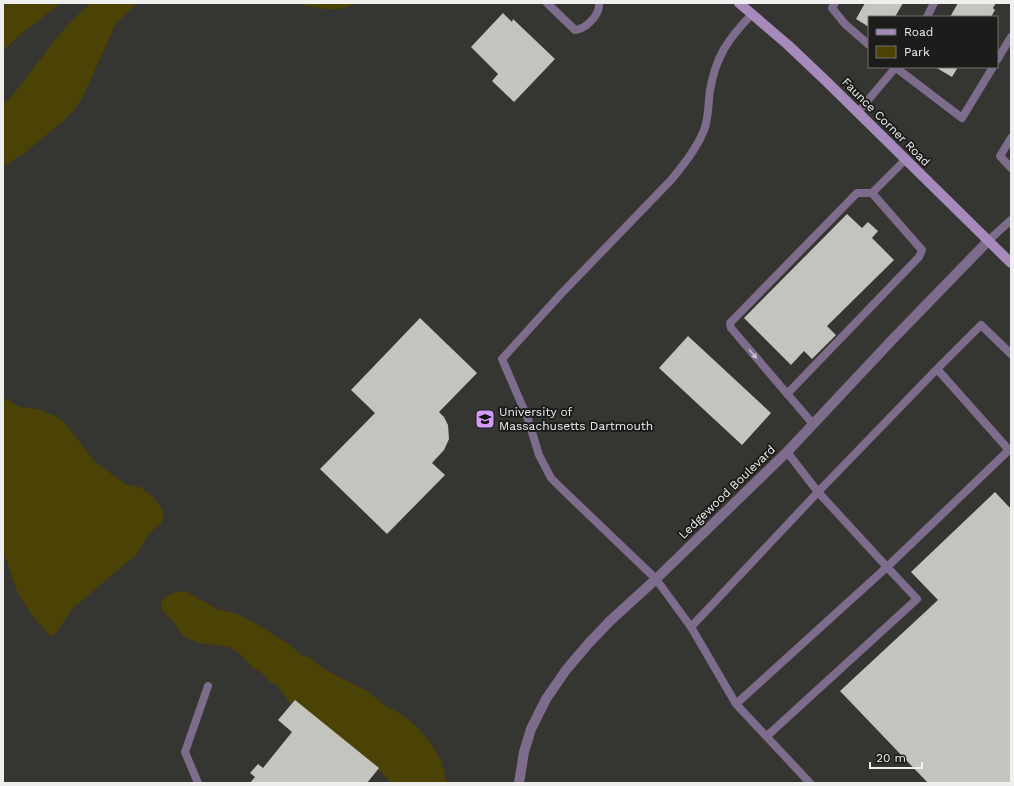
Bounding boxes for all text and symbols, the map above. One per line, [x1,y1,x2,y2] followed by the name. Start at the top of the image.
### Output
[868,16,998,68] legend
[904,25,933,39] text: Road
[904,45,930,59] text: Park
[839,75,933,169] street label: Faunce Corner Road
[748,349,757,359] one-way arrow
[499,405,653,433] place label: University of Massachusetts Dartmouth
[474,408,496,430] school or university icon: University of Massachusetts Dartmouth
[676,442,778,542] street label: Ledgewood Boulevard
[870,744,922,770] scale bar
[876,751,906,765] text: 20 m

